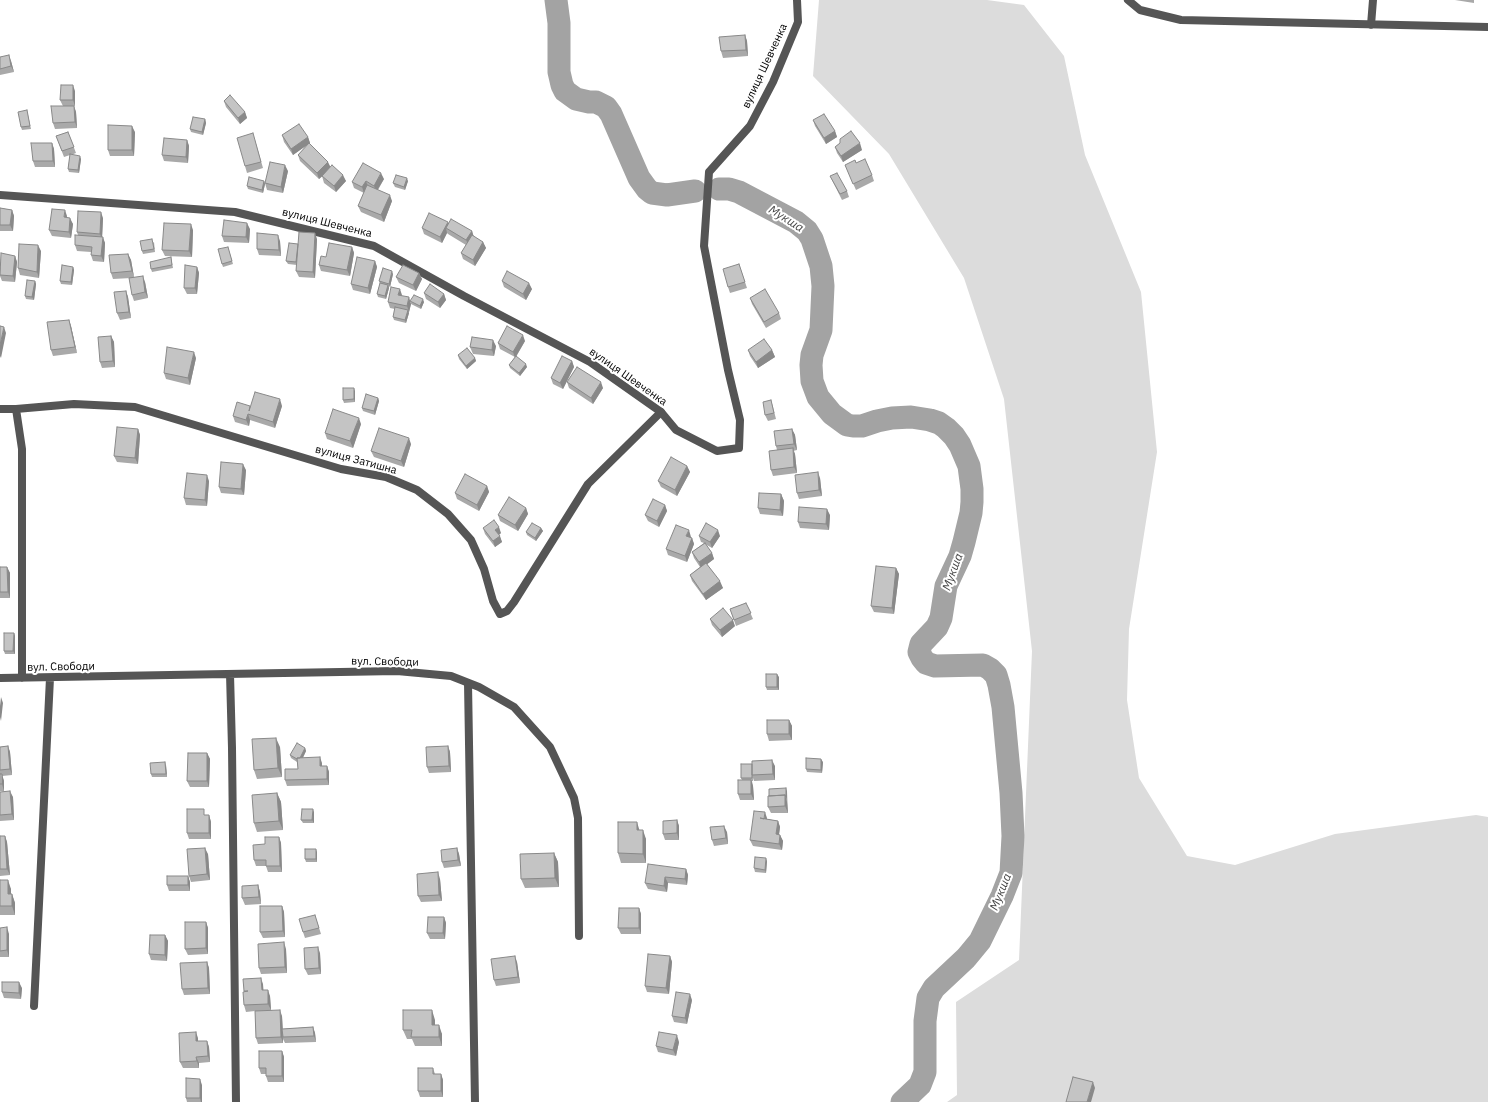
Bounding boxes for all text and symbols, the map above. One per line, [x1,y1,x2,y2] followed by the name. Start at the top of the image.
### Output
[740,22,790,110] street label: вулиця Шевченка
[766,203,806,235] water label: Мукша
[281,205,373,241] street label: вулиця Шевченка
[587,345,669,409] street label: вулиця Шевченка
[314,443,398,477] street label: вулиця Затишна
[940,551,966,593] water label: Мукша
[351,655,419,669] street label: вул. Свободи
[27,660,95,674] street label: вул. Свободи
[987,871,1015,913] water label: Мукша

